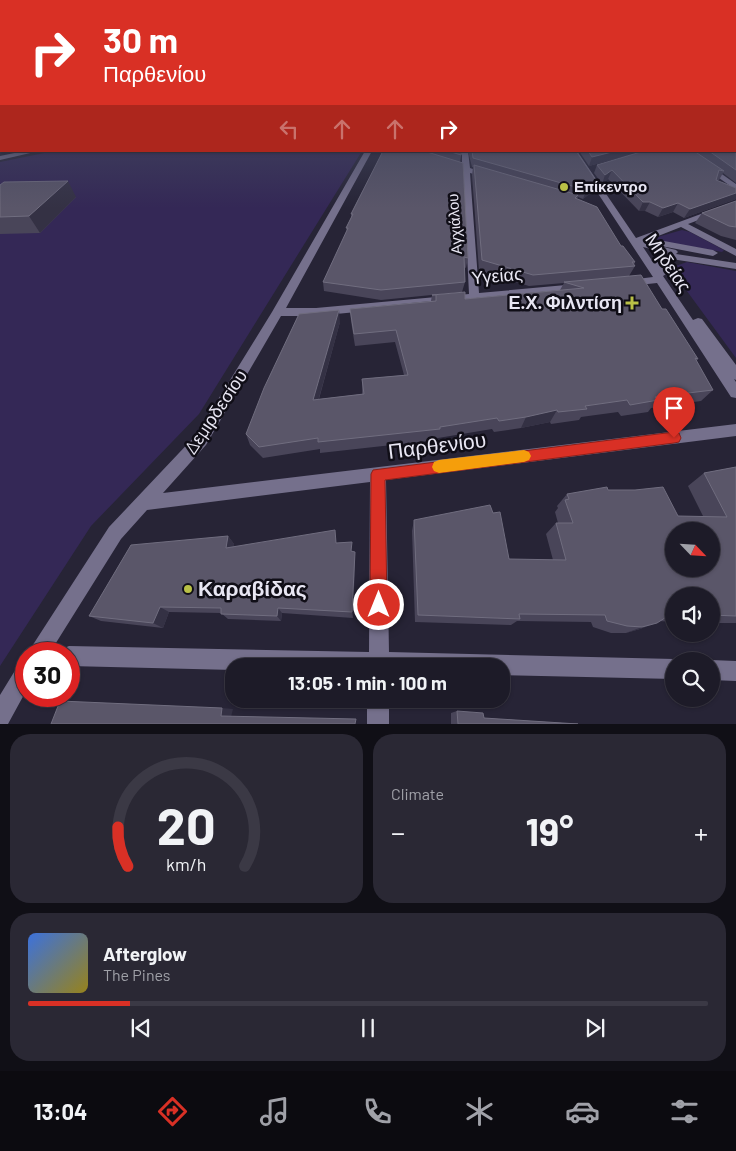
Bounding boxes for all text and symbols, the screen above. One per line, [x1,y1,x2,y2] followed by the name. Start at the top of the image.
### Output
[103,18,178,60] text: 30 m
[20,20,85,85] icon: right
[103,60,206,86] text: Παρθενίου
[275,115,303,143] icon: left
[328,115,356,143] icon: ahead
[381,115,409,143] icon: ahead
[434,115,462,143] icon: right
[574,177,647,195] place label: Επίκεντρο
[558,181,570,193] marker: Επίκεντρο
[443,193,465,255] street label: Αγχιάλου
[641,229,697,296] street label: Μηδείας
[470,262,524,288] street label: Υγείας
[509,291,622,313] place label: Ε.Χ. Φιλντίση
[626,297,638,309] marker: Ε.Χ. Φιλντίση
[179,365,251,458] street label: Δεμιρδεσίου
[653,387,695,438] pin
[660,394,688,422] icon: arrive
[386,426,487,463] street label: Παρθενίου
[665,522,720,578] north arrow
[665,522,720,707] map controls
[198,575,307,601] place label: Καραβίδας
[352,578,404,630] position arrow
[182,583,194,595] marker: Καραβίδας
[665,587,720,642] button: sound
[15,642,80,707] speed limit sign: 30
[665,652,720,707] button: search
[288,671,447,694] text: 13:05 · 1 min · 100 m
[391,784,444,803] text: Climate
[157,793,216,855] text: 20
[526,808,573,854] text: 19°
[391,815,405,849] text: −
[694,815,708,849] text: +
[166,853,207,875] text: km/h
[103,942,187,965] text: Afterglow
[103,965,171,984] text: The Pines
[127,1014,155,1042] icon: previous
[354,1014,382,1042] icon: pause
[581,1014,609,1042] icon: next
[155,1094,190,1129] icon: directions
[257,1094,292,1129] icon: music
[360,1094,395,1129] icon: phone
[462,1094,497,1129] icon: climate
[565,1094,600,1129] icon: car
[667,1094,702,1129] icon: filters
[34,1098,87,1124] text: 13:04

